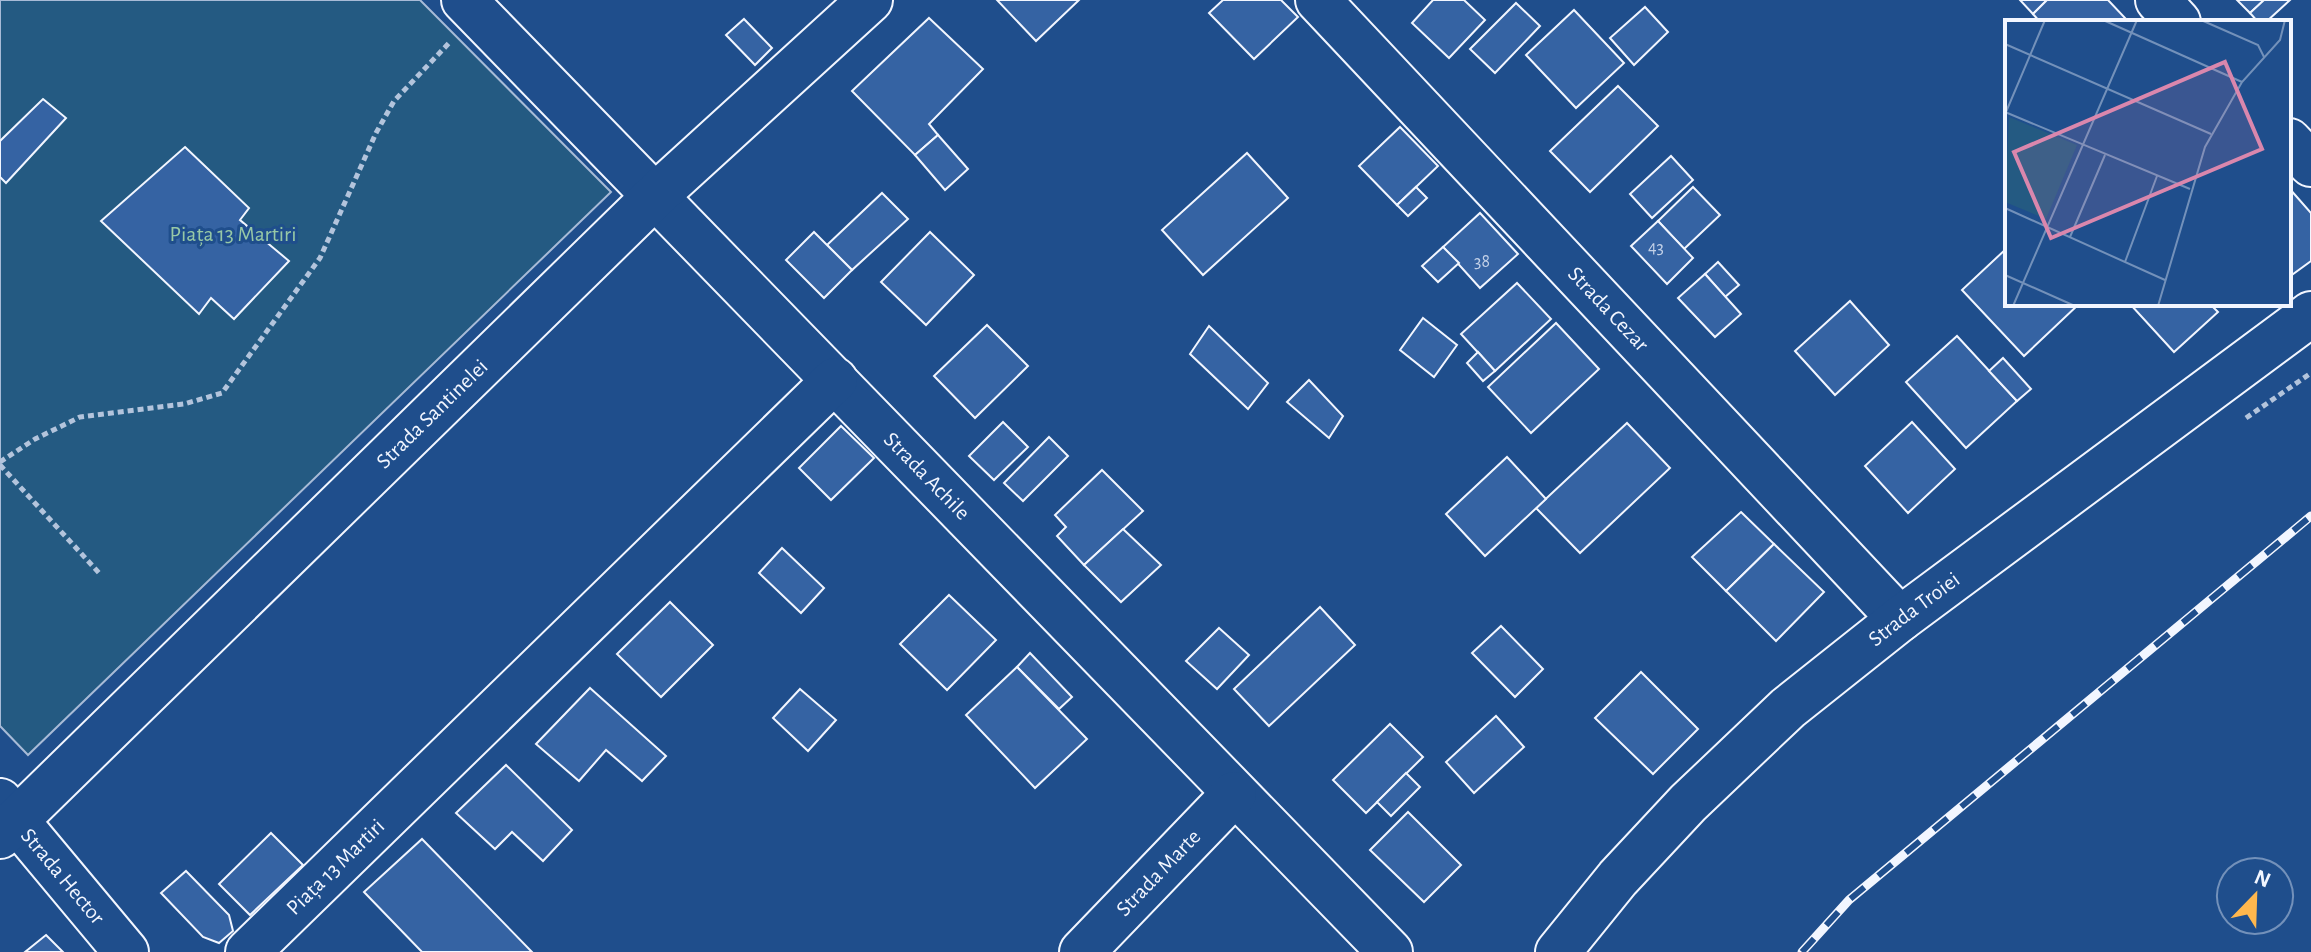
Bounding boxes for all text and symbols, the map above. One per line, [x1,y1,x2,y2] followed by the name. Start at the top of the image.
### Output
[2005,20,2291,306] inset map
[170,223,296,247] park label: Piața 13 Martiri
[1648,239,1664,257] house number: 43
[1474,253,1490,271] house number: 38
[1564,262,1653,355] street label: Strada Cezar
[372,355,492,473] street label: Strada Santinelei
[880,428,974,524] street label: Strada Achile
[1864,568,1964,650] street label: Strada Troiei
[282,815,389,919] street label: Piața 13 Martiri
[17,824,109,928] street label: Strada Hector
[1112,825,1205,920] street label: Strada Marte
[2215,856,2295,936] north arrow
[2251,865,2274,892] text: N

